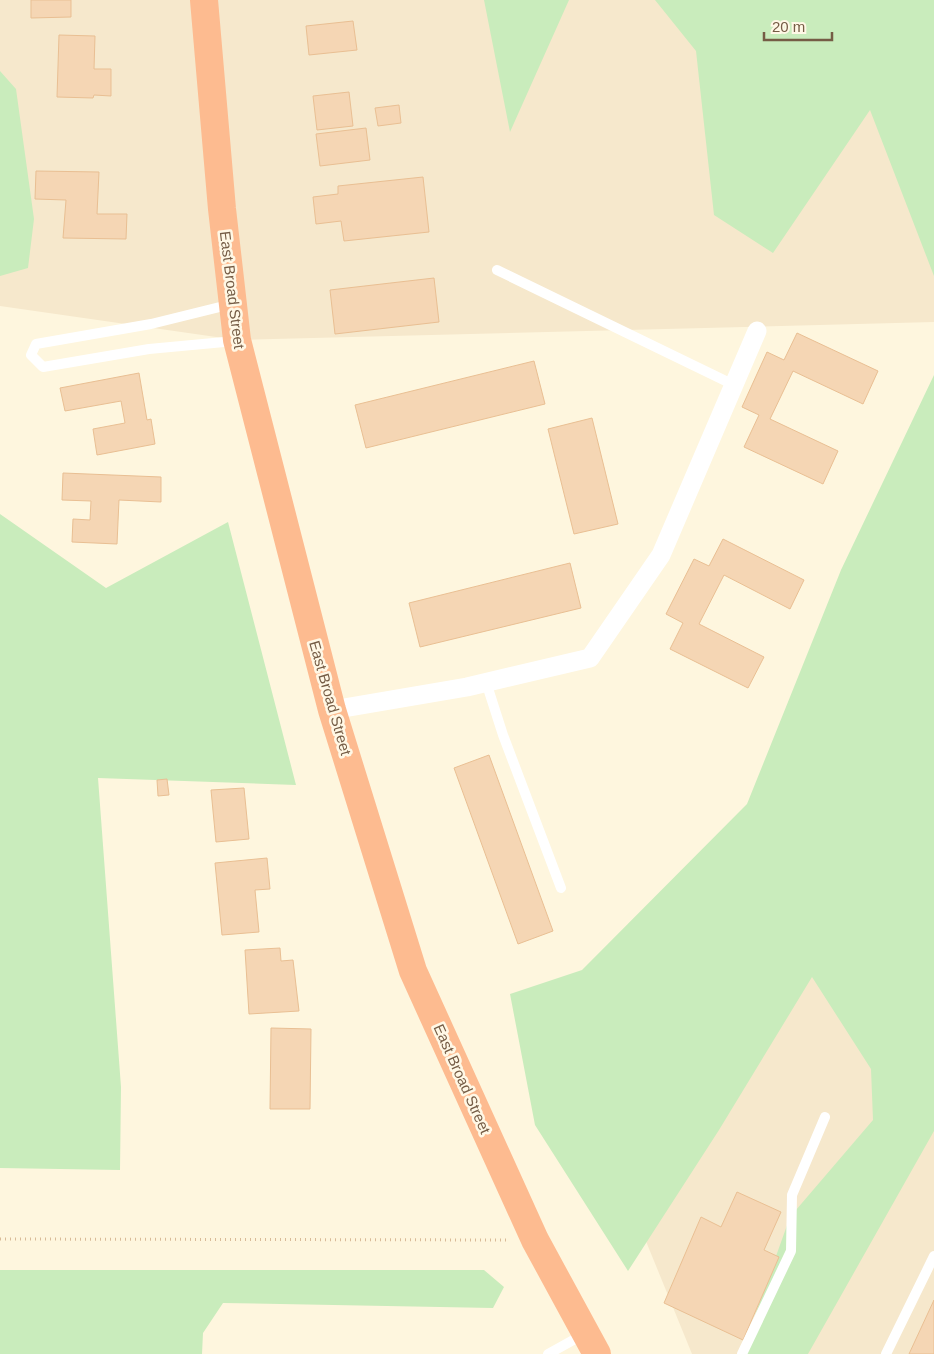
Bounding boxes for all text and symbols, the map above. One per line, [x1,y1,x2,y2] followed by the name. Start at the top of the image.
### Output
[764,10,832,42] scale bar
[772,18,805,35] text: 20 m
[217,230,248,351] street label: East Broad Street
[306,639,355,758] street label: East Broad Street
[431,1021,495,1137] street label: East Broad Street

